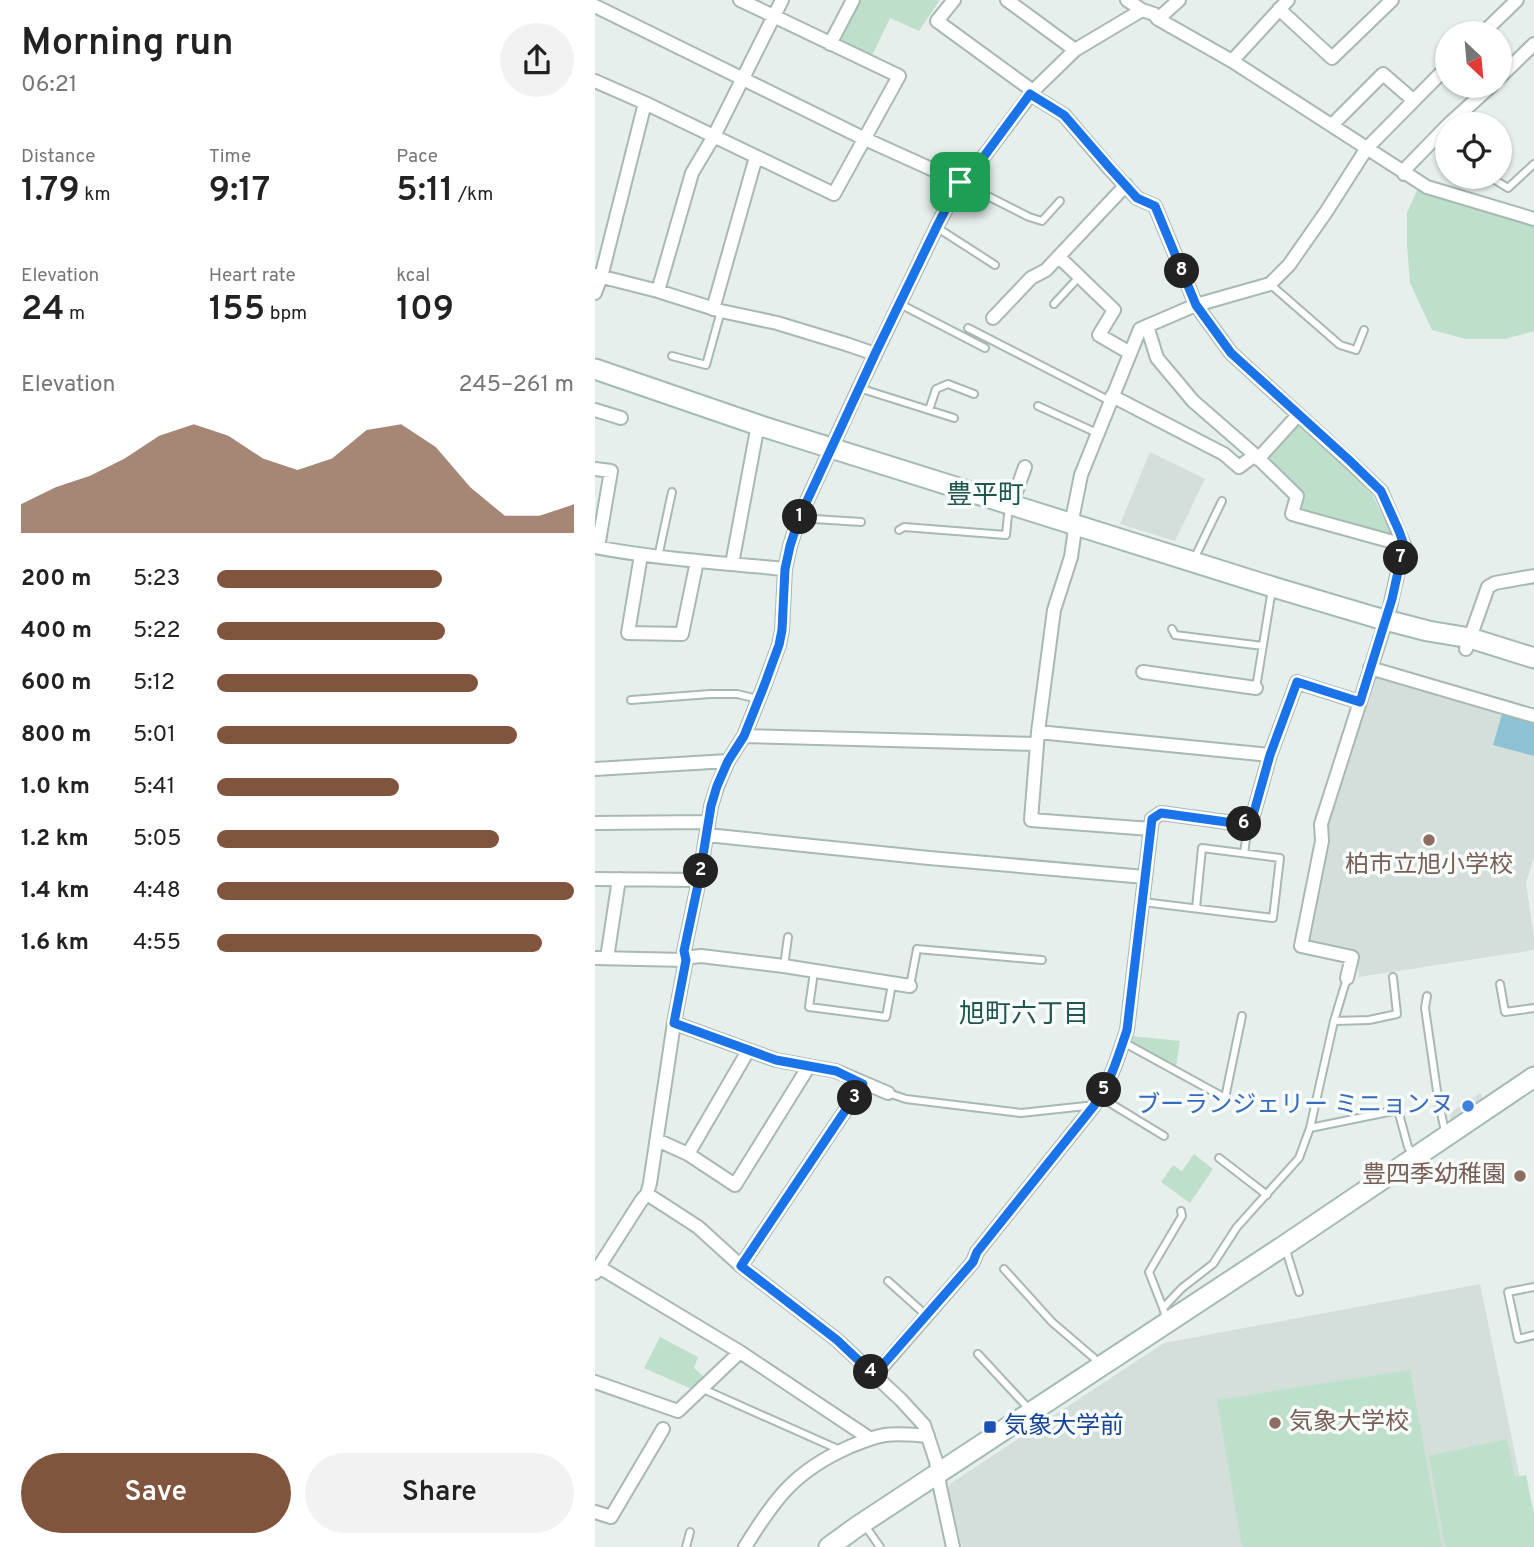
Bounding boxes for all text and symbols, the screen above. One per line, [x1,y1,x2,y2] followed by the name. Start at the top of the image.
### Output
[21,20,234,69] text: Morning run
[1435,21,1512,98] north arrow
[1435,21,1512,189] map controls
[500,23,574,97] button: share
[21,71,77,100] text: 06:21
[1435,112,1512,189] button: locate
[21,145,96,169] text: Distance
[209,145,251,169] text: Time
[396,145,438,169] text: Pace
[930,152,990,212] pin
[941,163,979,201] icon: arrive
[21,169,80,213] text: 1.79
[209,169,270,213] text: 9:17
[396,169,453,213] text: 5:11
[80,183,111,207] text: km
[453,183,493,207] text: /km
[1165,254,1199,288] pin: 8
[1176,258,1187,282] text: 8
[21,264,99,288] text: Elevation
[209,264,296,288] text: Heart rate
[396,264,430,288] text: kcal
[21,288,65,332] text: 24
[209,288,265,332] text: 155
[396,288,454,332] text: 109
[65,302,85,326] text: m
[265,302,307,326] text: bpm
[21,371,116,400] text: Elevation
[459,371,574,400] text: 245–261 m
[946,480,1024,513] district label: 豊平町
[783,500,817,534] pin: 1
[796,504,803,528] text: 1
[1383,540,1419,576] pin: 7
[1395,545,1406,569] text: 7
[21,565,91,594] text: 200 m
[133,565,180,594] text: 5:23
[21,617,92,646] text: 400 m
[133,617,181,646] text: 5:22
[21,669,91,698] text: 600 m
[133,669,175,698] text: 5:12
[21,721,91,750] text: 800 m
[133,721,176,750] text: 5:01
[21,773,90,802] text: 1.0 km
[133,773,175,802] text: 5:41
[1227,806,1261,842] pin: 6
[1238,811,1249,835] text: 6
[21,825,89,854] text: 1.2 km
[133,825,182,854] text: 5:05
[1421,832,1437,848] marker: 柏市立旭小学校
[1345,851,1513,881] place label: 柏市立旭小学校
[683,854,719,888] pin: 2
[695,858,706,882] text: 2
[21,877,89,906] text: 1.4 km
[133,877,181,906] text: 4:48
[21,929,89,958] text: 1.6 km
[133,929,181,958] text: 4:55
[959,999,1089,1032] district label: 旭町六丁目
[1086,1072,1121,1108] pin: 5
[1098,1077,1109,1101] text: 5
[838,1080,873,1116] pin: 3
[849,1085,860,1109] text: 3
[1136,1091,1454,1121] place label: ブーランジェリー ミニョンヌ
[1460,1098,1476,1114] marker: ブーランジェリー ミニョンヌ
[1362,1161,1506,1191] place label: 豊四季幼稚園
[1512,1168,1528,1184] marker: 豊四季幼稚園
[853,1354,889,1390] pin: 4
[864,1359,877,1383] text: 4
[1289,1408,1409,1438] place label: 気象大学校
[1004,1412,1124,1442] place label: 気象大学前
[1267,1415,1283,1431] marker: 気象大学校
[982,1419,998,1435] marker: 気象大学前
[21,1453,291,1533] button: Save
[305,1453,574,1533] button: Share

